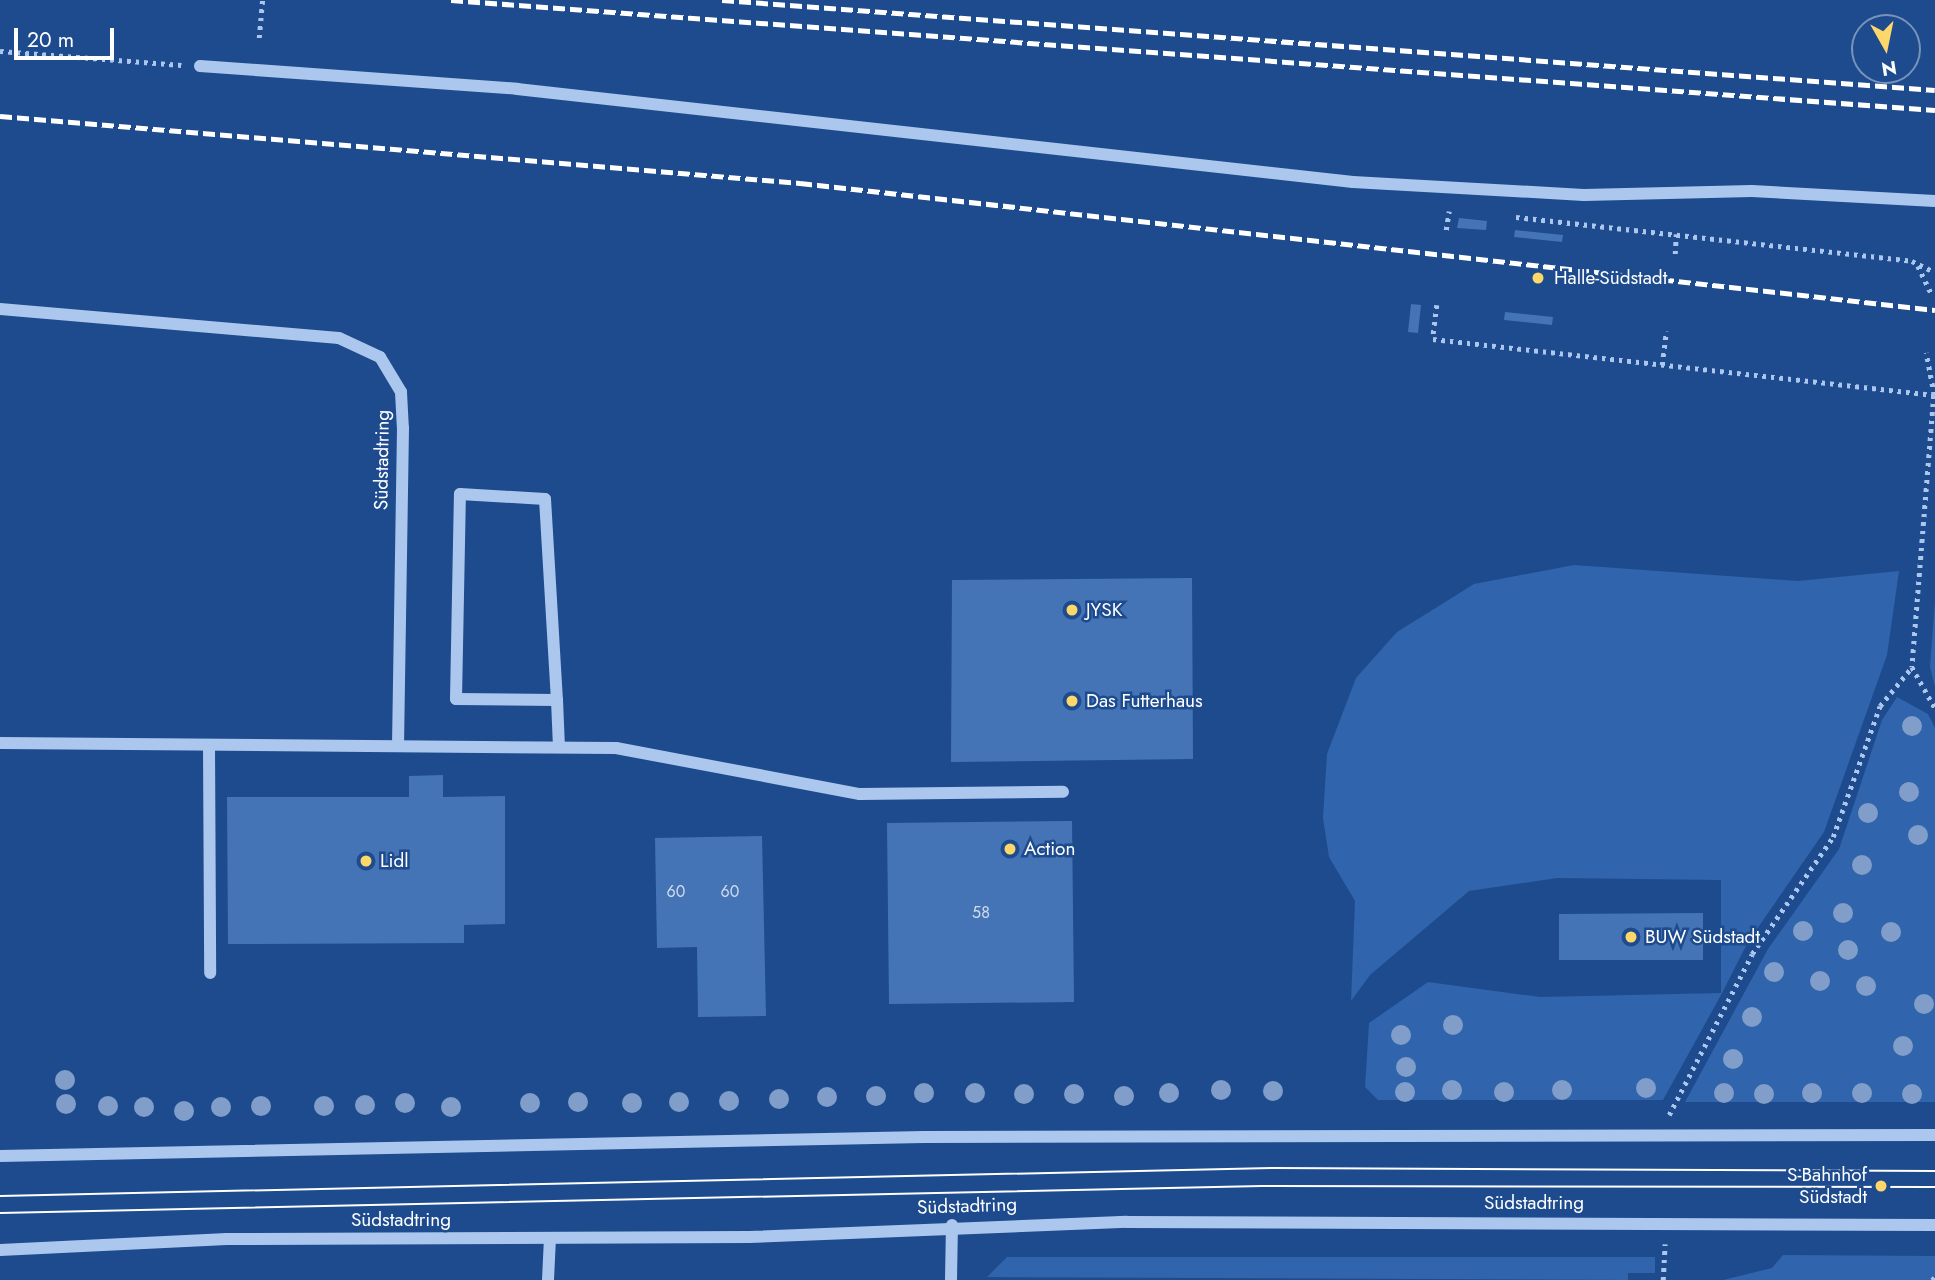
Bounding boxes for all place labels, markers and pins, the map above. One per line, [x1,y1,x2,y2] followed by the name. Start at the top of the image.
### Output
[1554,267,1667,289] place label: Halle-Südstadt
[1528,268,1548,288] marker: Halle-Südstadt
[1086,599,1122,621] place label: JYSK
[1064,602,1080,618] marker: JYSK
[1086,690,1203,712] place label: Das Futterhaus
[1064,693,1080,709] marker: Das Futterhaus
[1024,838,1075,860] place label: Action
[1002,841,1018,857] marker: Action
[380,850,409,872] place label: Lidl
[358,853,374,869] marker: Lidl
[1645,926,1760,948] place label: BUW Südstadt
[1623,929,1639,945] marker: BUW Südstadt
[1787,1164,1867,1208] place label: S-Bahnhof Südstadt
[1873,1178,1889,1194] marker: S-Bahnhof Südstadt

